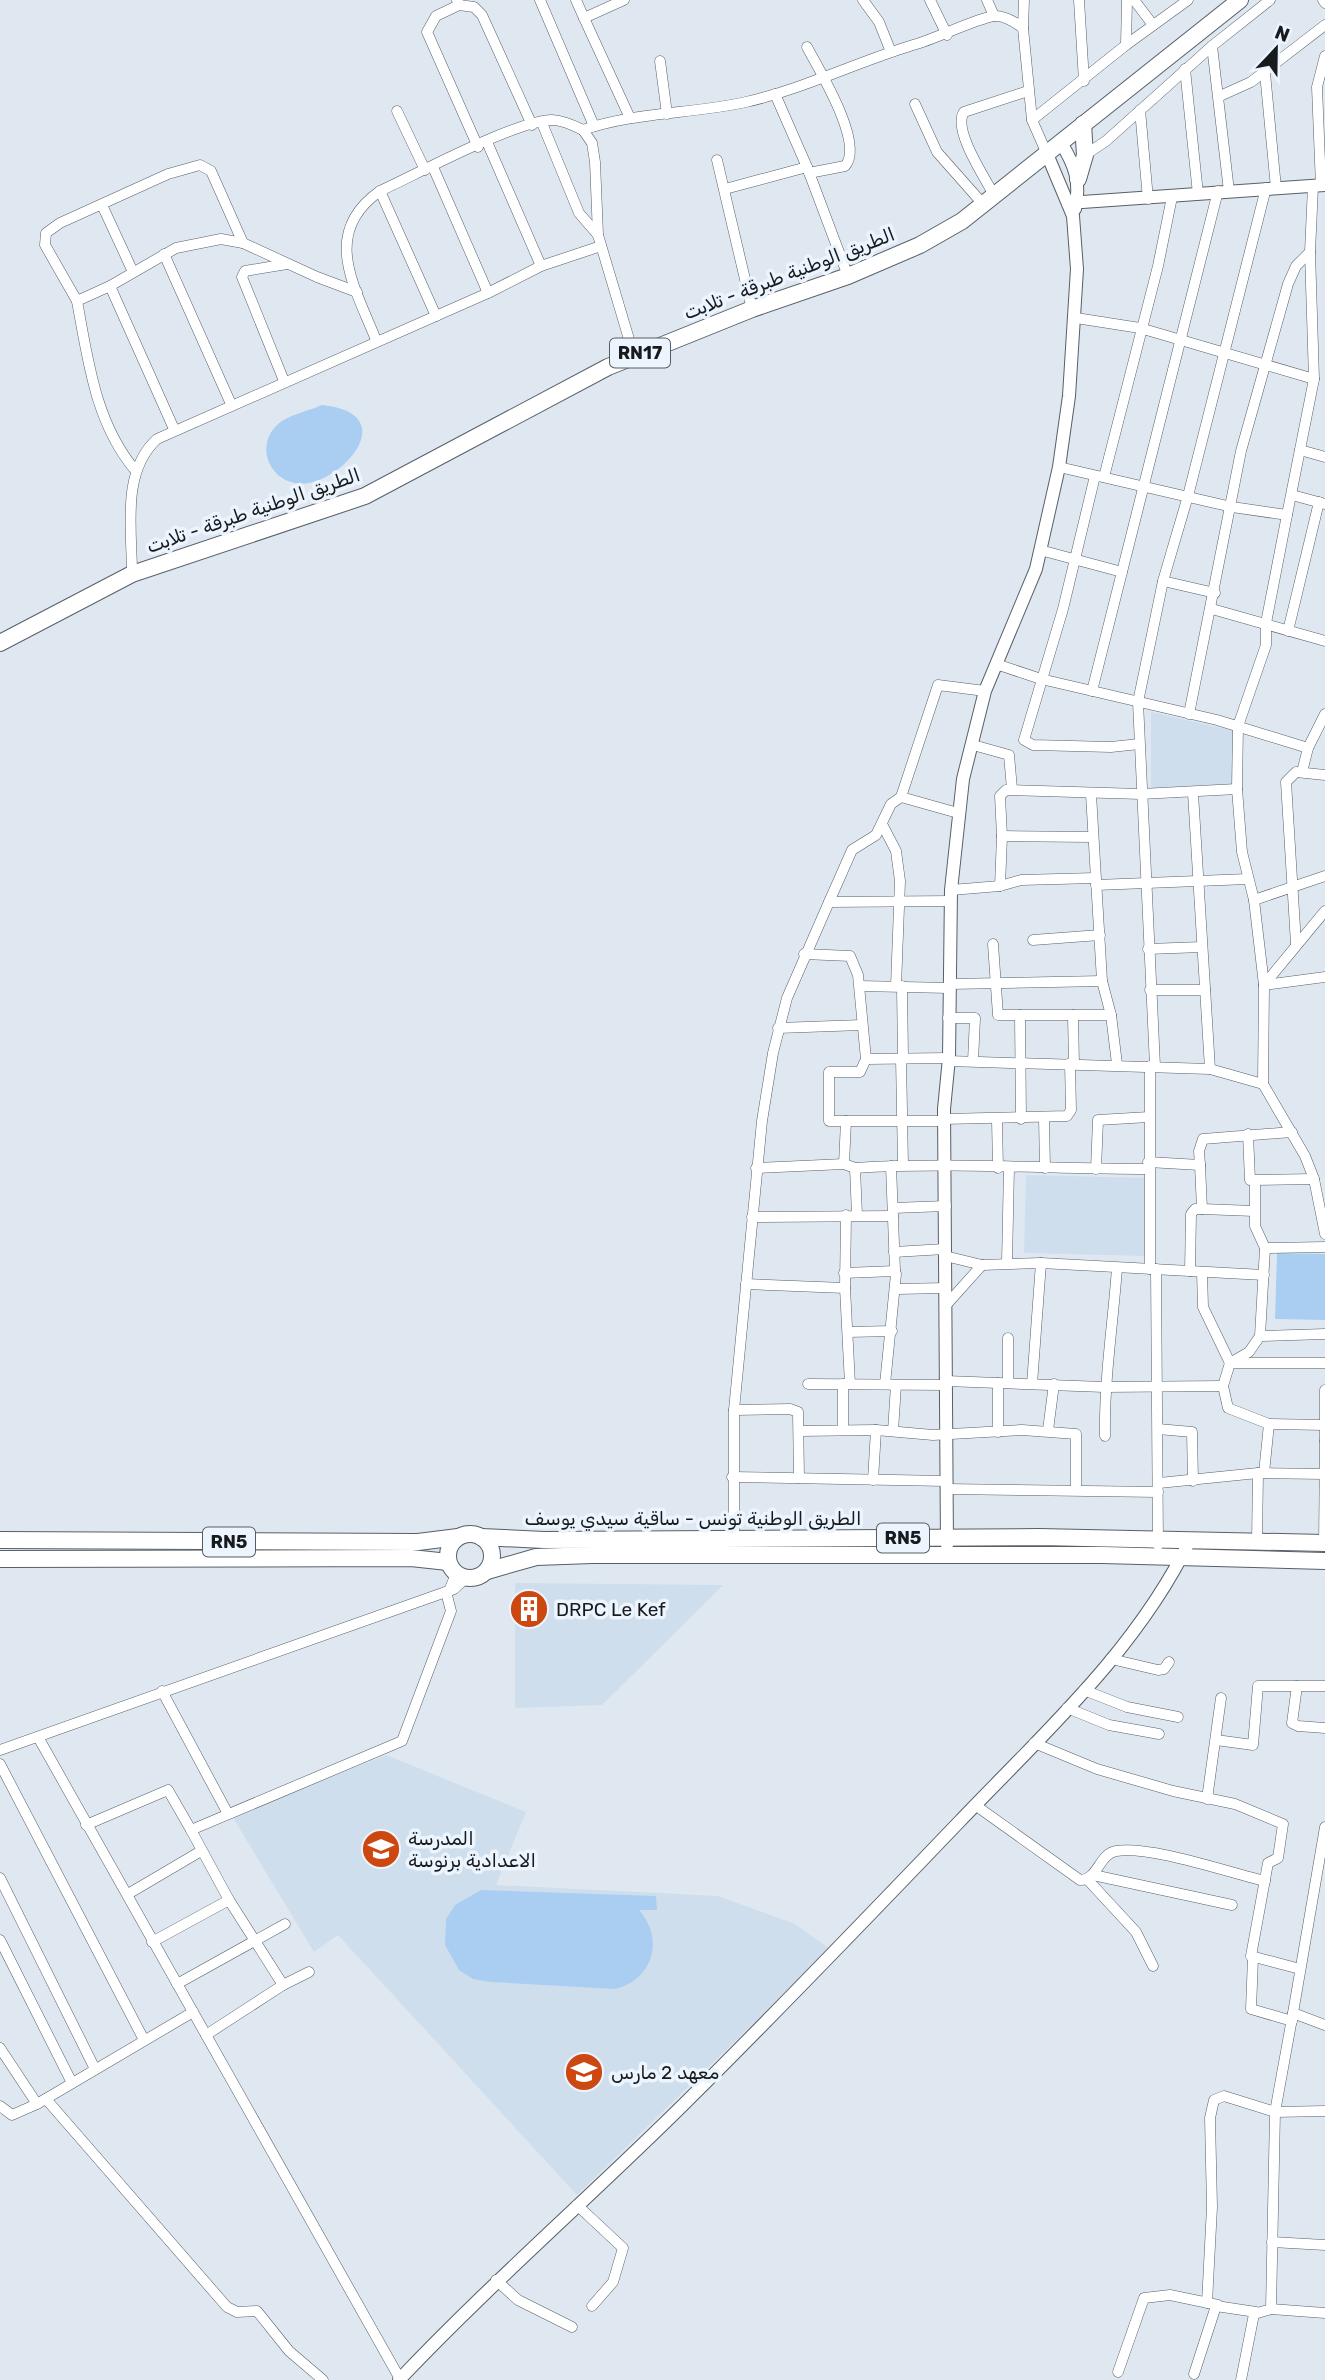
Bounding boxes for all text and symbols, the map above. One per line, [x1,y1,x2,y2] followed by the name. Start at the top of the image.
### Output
[1241,14,1311,84] north arrow
[1272,20,1293,47] text: N
[680,223,898,324] street label: الطريق الوطنية طبرقة - تلابت
[610,338,670,368] road number: RN17
[143,463,363,558] street label: الطريق الوطنية طبرقة - تلابت
[525,1507,861,1532] street label: الطريق الوطنية تونس - ساقية سيدي يوسف
[877,1524,929,1553] road number: RN5
[203,1527,255,1556] road number: RN5
[508,1588,550,1630] building icon: DRPC Le Kef
[556,1598,666,1621] place label: DRPC Le Kef
[408,1827,536,1872] place label: المدرسة الاعدادية برنوسة
[360,1828,402,1870] school or university icon: المدرسة الاعدادية برنوسة
[563,2051,605,2093] school or university icon: معهد 2 مارس
[611,2061,719,2084] place label: معهد 2 مارس

